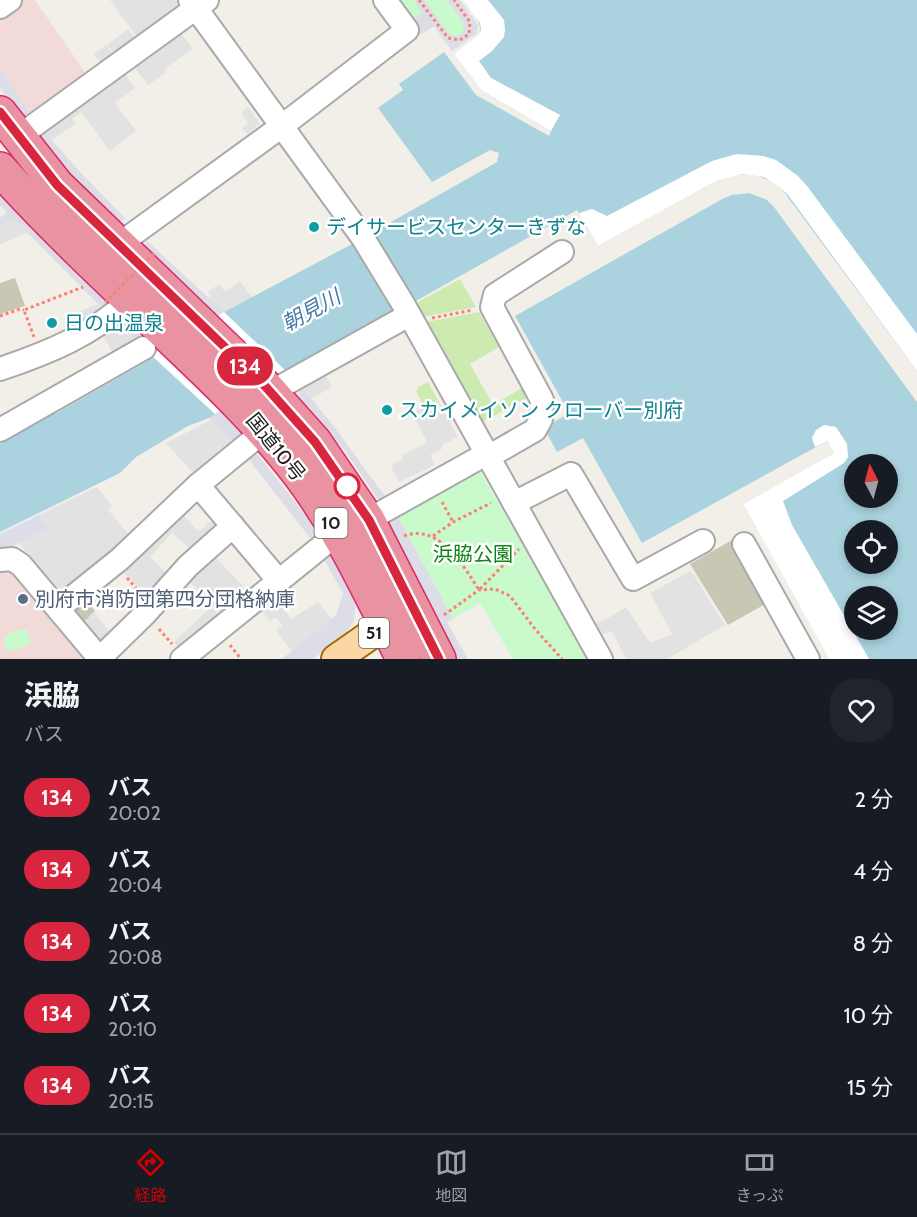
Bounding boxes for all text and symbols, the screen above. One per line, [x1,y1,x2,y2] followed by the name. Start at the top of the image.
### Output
[326,215,586,239] place label: デイサービスセンターきずな
[307,220,321,234] marker: デイサービスセンターきずな
[277,283,346,336] water label: 朝見川
[64,311,164,335] place label: 日の出温泉
[45,316,59,330] marker: 日の出温泉
[210,346,280,386] line badge: 134
[229,354,261,379] text: 134
[399,398,683,422] place label: スカイメイソン クローバー別府
[380,403,394,417] marker: スカイメイソン クローバー別府
[241,408,311,486] street label: 国道10号
[844,454,898,508] north arrow
[844,454,898,640] map controls
[334,473,360,499] unlabelled marker
[314,508,348,538] road number: 10
[844,520,898,574] button: locate
[433,542,513,566] park label: 浜脇公園
[844,586,898,640] button: layers
[35,587,295,611] place label: 別府市消防団第四分団格納庫
[16,592,30,606] marker: 別府市消防団第四分団格納庫
[359,618,389,648] road number: 51
[24,678,80,712] text: 浜脇
[830,679,893,742] button: heart
[24,722,64,746] text: バス
[108,774,152,801] text: バス
[41,785,73,810] text: 134
[855,786,893,813] text: 2 分
[108,801,161,825] text: 20:02
[108,846,152,873] text: バス
[41,857,73,882] text: 134
[853,858,893,885] text: 4 分
[108,873,162,897] text: 20:04
[108,918,152,945] text: バス
[41,929,73,954] text: 134
[853,930,893,957] text: 8 分
[108,945,163,969] text: 20:08
[108,990,152,1017] text: バス
[41,1001,73,1026] text: 134
[844,1002,893,1029] text: 10 分
[108,1017,157,1041] text: 20:10
[108,1062,152,1089] text: バス
[41,1073,73,1098] text: 134
[847,1074,893,1101] text: 15 分
[108,1089,154,1113] text: 20:15
[134,1146,167,1206] tab: 経路
[435,1146,468,1206] tab: 地図
[736,1146,783,1206] tab: きっぷ

